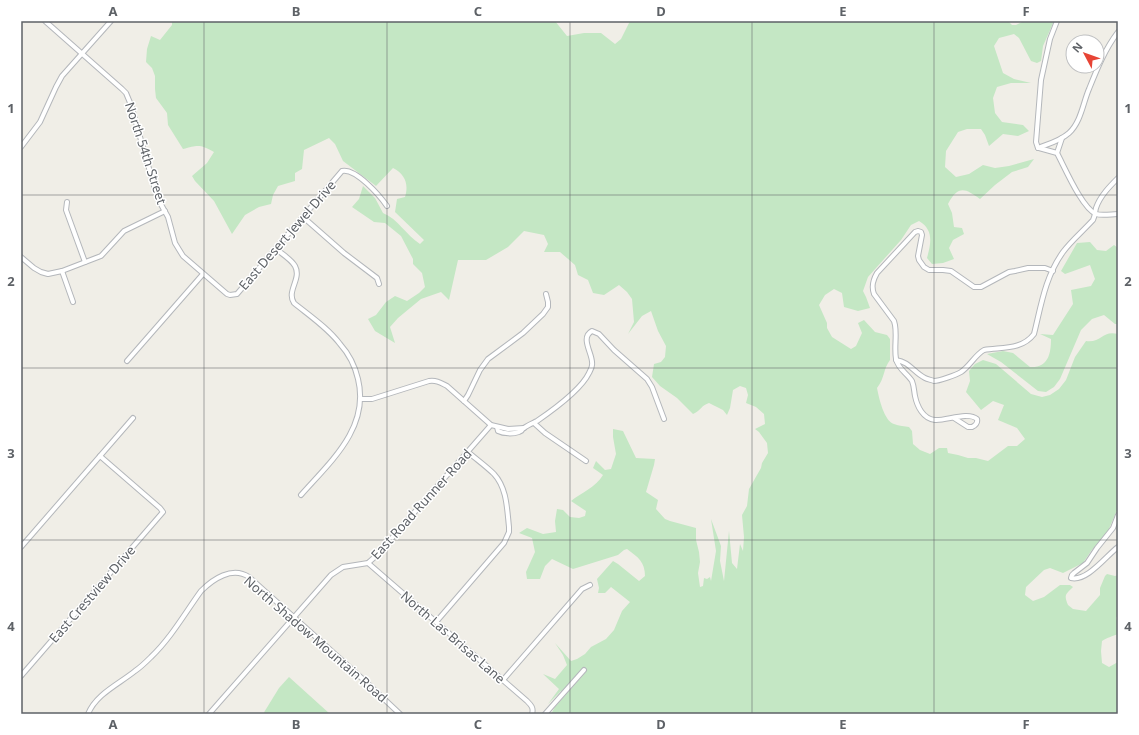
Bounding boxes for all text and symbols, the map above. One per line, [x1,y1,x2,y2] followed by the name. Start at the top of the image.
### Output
[109,2,118,20] text: A
[292,2,300,20] text: B
[474,2,482,20] text: C
[656,2,666,20] text: D
[839,2,847,20] text: E
[1022,2,1030,20] text: F
[1065,34,1105,74] north arrow
[1068,39,1086,55] text: N
[7,99,15,117] text: 1
[1124,99,1132,117] text: 1
[121,100,171,207] street label: North 54th Street
[234,176,340,294] street label: East Desert Jewel Drive
[7,272,15,290] text: 2
[1124,272,1132,290] text: 2
[7,444,15,462] text: 3
[1124,444,1132,462] text: 3
[366,445,476,563] street label: East Road Runner Road
[45,542,139,646] street label: East Crestview Drive
[240,572,392,706] street label: North Shadow Mountain Road
[397,587,509,687] street label: North Las Brisas Lane
[7,617,15,635] text: 4
[1124,617,1132,635] text: 4
[109,715,118,733] text: A
[292,715,300,733] text: B
[474,715,482,733] text: C
[656,715,666,733] text: D
[839,715,847,733] text: E
[1022,715,1030,733] text: F

